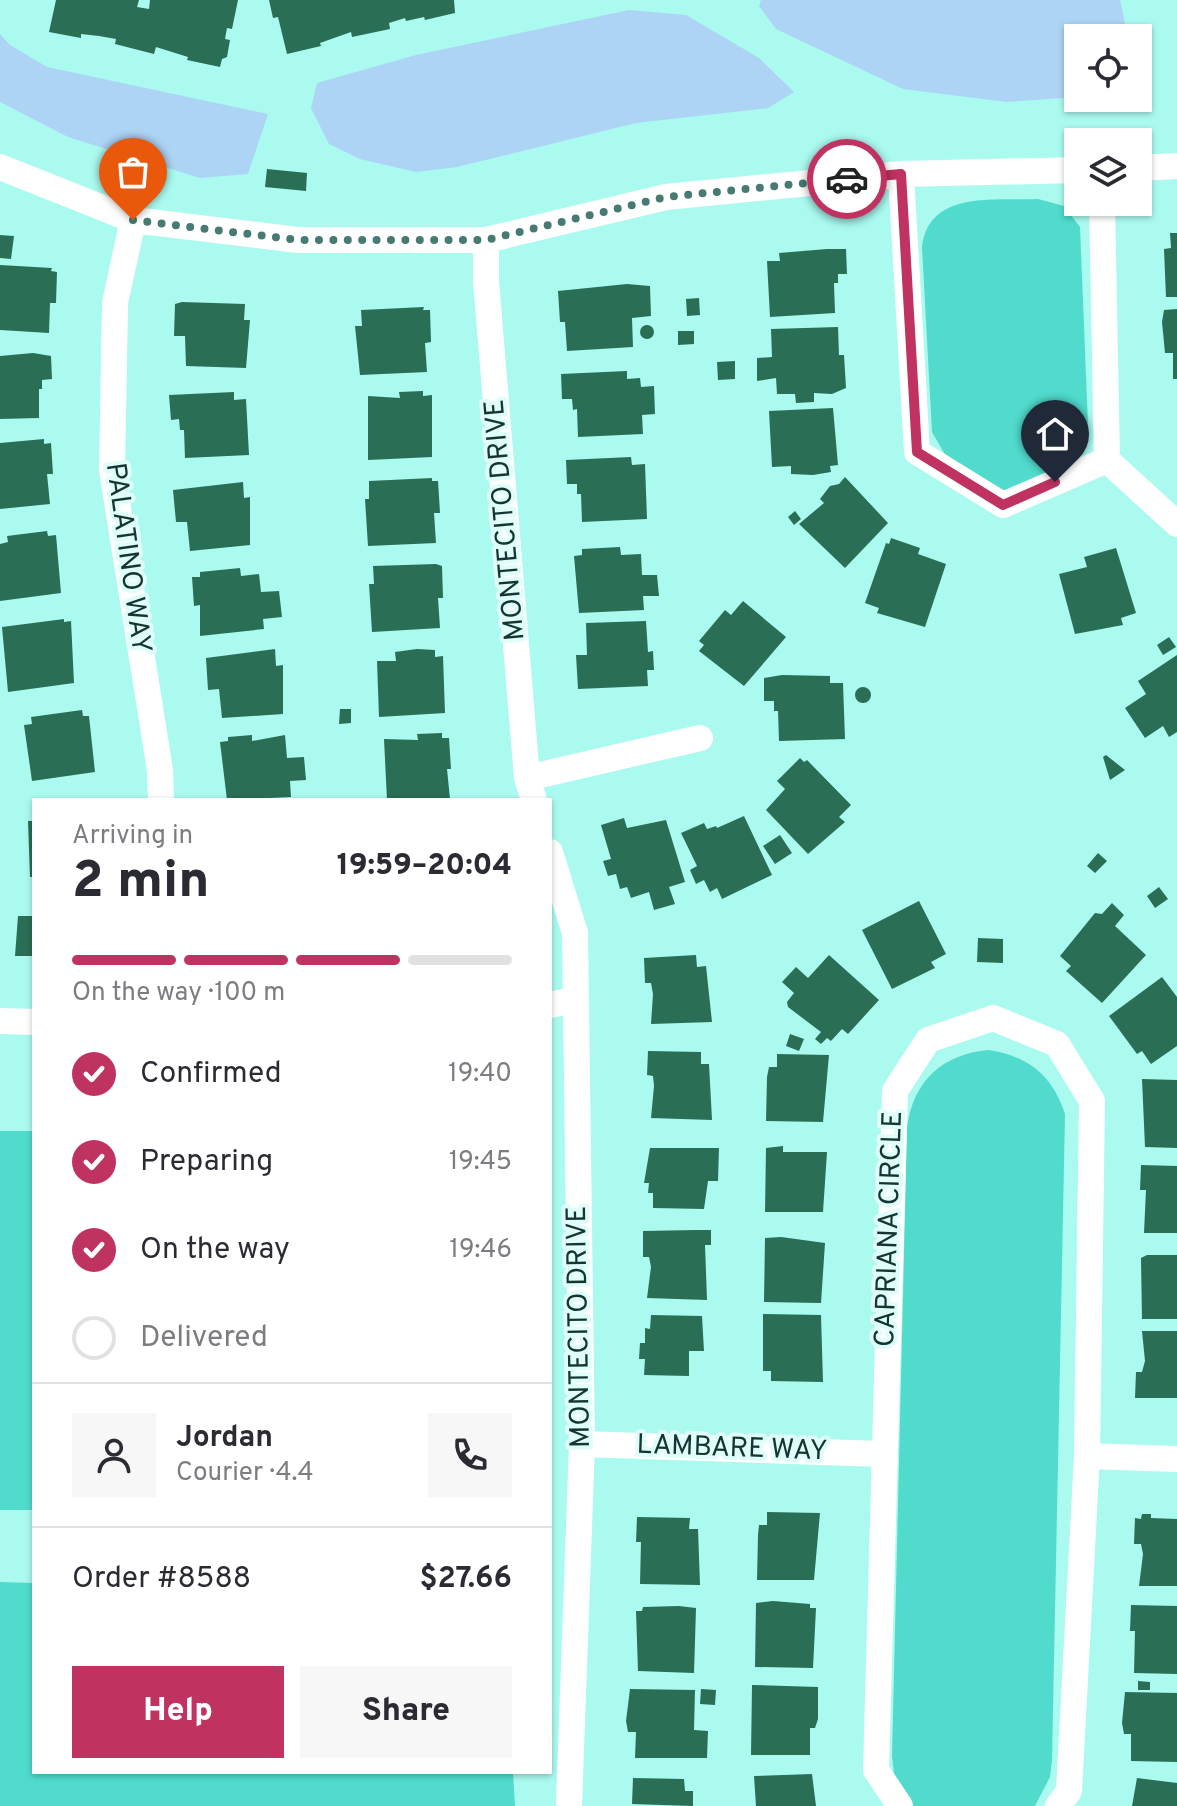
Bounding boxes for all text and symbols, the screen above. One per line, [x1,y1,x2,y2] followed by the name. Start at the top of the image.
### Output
[1064,24,1152,216] map controls
[1064,24,1152,112] button: locate
[1064,128,1152,216] button: layers
[99,138,167,220] pin
[807,139,887,219] courier
[111,150,155,194] icon: bag
[825,157,869,201] icon: car
[478,398,534,642] street label: MONTECITO DRIVE
[1021,400,1089,482] pin
[1033,412,1077,456] icon: home
[96,460,158,656] street label: PALATINO WAY
[72,820,193,853] text: Arriving in
[337,848,512,885] text: 19:59–20:04
[72,850,210,916] text: 2 min
[72,977,285,1010] text: On the way · 100 m
[72,1052,116,1096] icon: check
[140,1056,282,1093] text: Confirmed
[448,1058,512,1091] text: 19:40
[868,1110,912,1348] street label: CAPRIANA CIRCLE
[72,1140,116,1184] icon: check
[140,1144,273,1181] text: Preparing
[449,1146,512,1179] text: 19:45
[560,1206,600,1448] street label: MONTECITO DRIVE
[72,1228,116,1272] icon: check
[140,1232,290,1269] text: On the way
[449,1234,512,1267] text: 19:46
[140,1320,268,1357] text: Delivered
[72,1413,156,1497] button: person
[428,1413,512,1497] button: phone
[176,1420,273,1457] text: Jordan
[636,1428,828,1470] street label: LAMBARE WAY
[176,1457,314,1490] text: Courier · 4.4
[72,1561,251,1598] text: Order #8588
[419,1561,512,1598] text: $27.66
[72,1666,284,1758] button: Help
[300,1666,512,1758] button: Share

